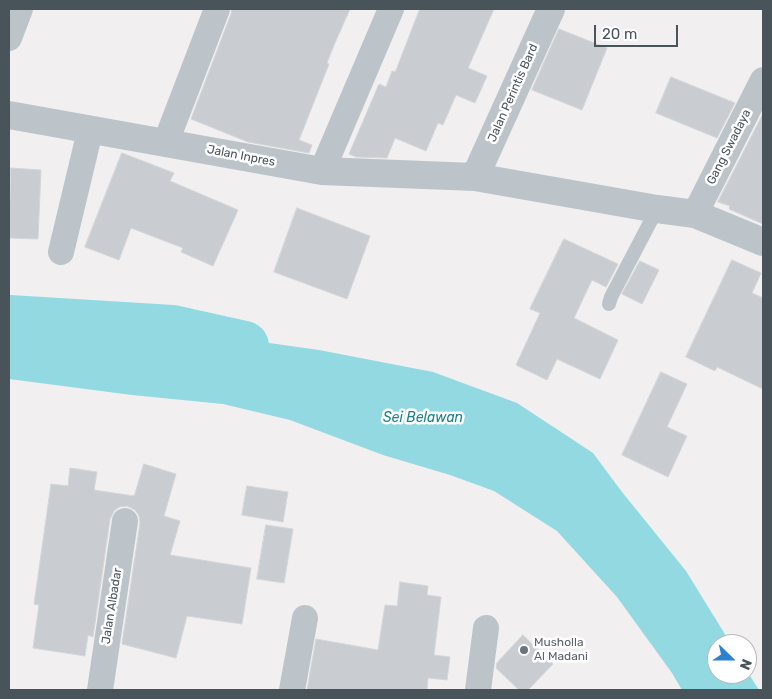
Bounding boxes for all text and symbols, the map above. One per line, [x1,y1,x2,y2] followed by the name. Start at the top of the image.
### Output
[597,15,681,47] scale bar
[602,25,637,43] text: 20 m
[485,42,541,144] street label: Jalan Perintis Bard
[704,107,754,187] street label: Gang Swadaya
[206,142,276,170] street label: Jalan Inpres
[383,410,463,426] water label: Sei Belawan
[99,567,125,645] street label: Jalan Albadar
[707,634,757,684] north arrow
[534,636,588,664] place label: Musholla Al Madani
[518,644,530,656] marker: Musholla Al Madani
[736,657,755,672] text: N

